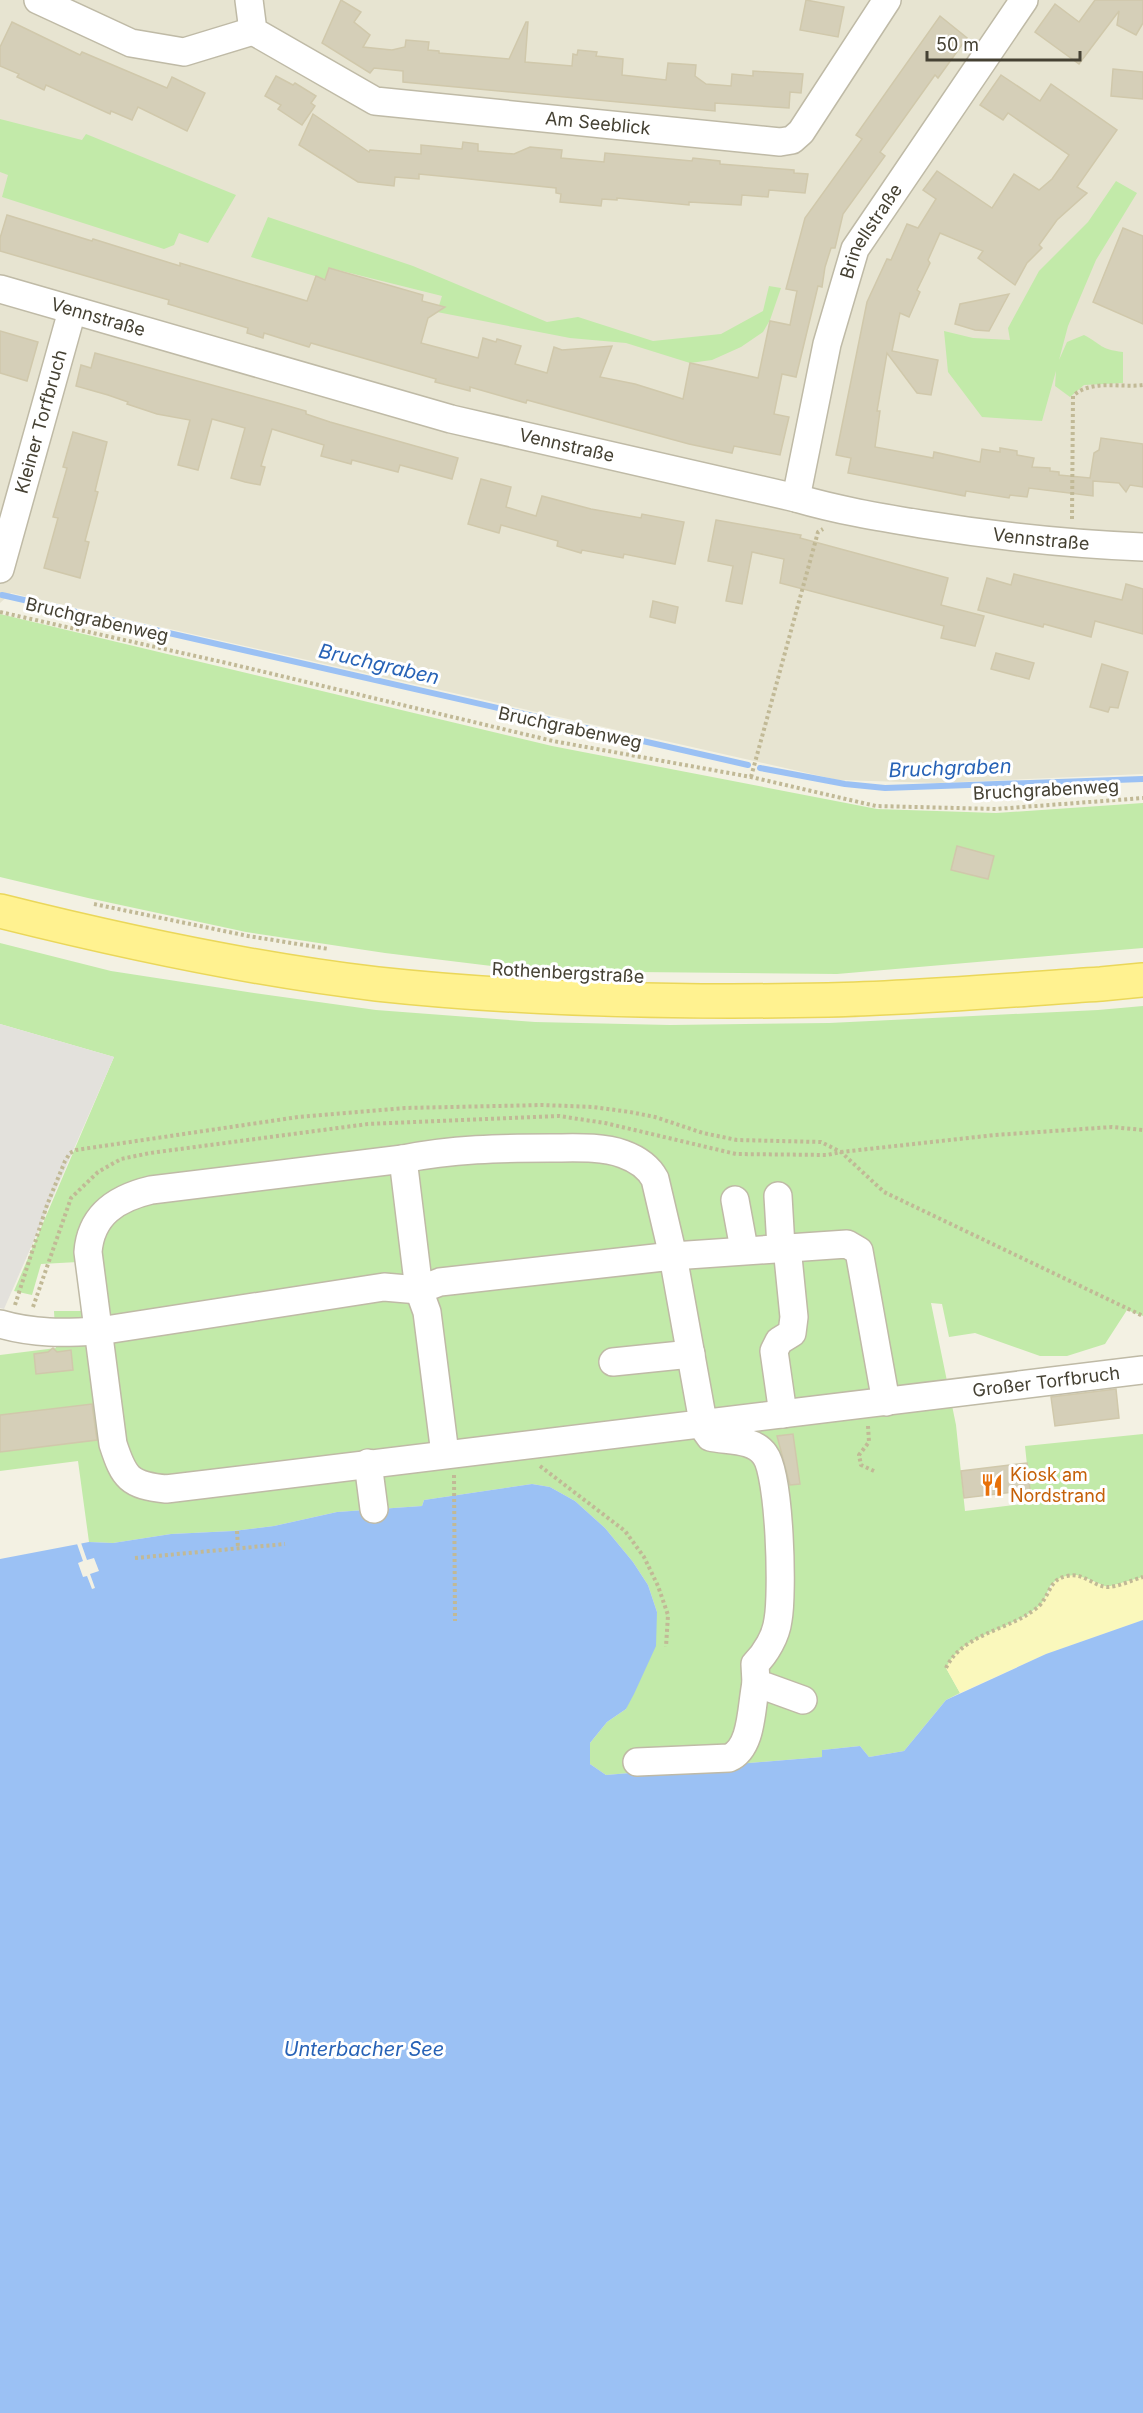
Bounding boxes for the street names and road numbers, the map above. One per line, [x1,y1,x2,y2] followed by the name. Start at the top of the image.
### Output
[544,107,652,139] street label: Am Seeblick
[836,180,906,281] street label: Brinellstraße
[49,293,148,340] street label: Vennstraße
[11,347,71,496] street label: Kleiner Torfbruch
[517,424,616,466] street label: Vennstraße
[991,523,1090,554] street label: Vennstraße
[24,593,171,646] street label: Bruchgrabenweg
[496,702,644,753] street label: Bruchgrabenweg
[972,775,1119,804] street label: Bruchgrabenweg
[491,958,645,987] street label: Rothenbergstraße
[971,1362,1121,1401] street label: Großer Torfbruch

